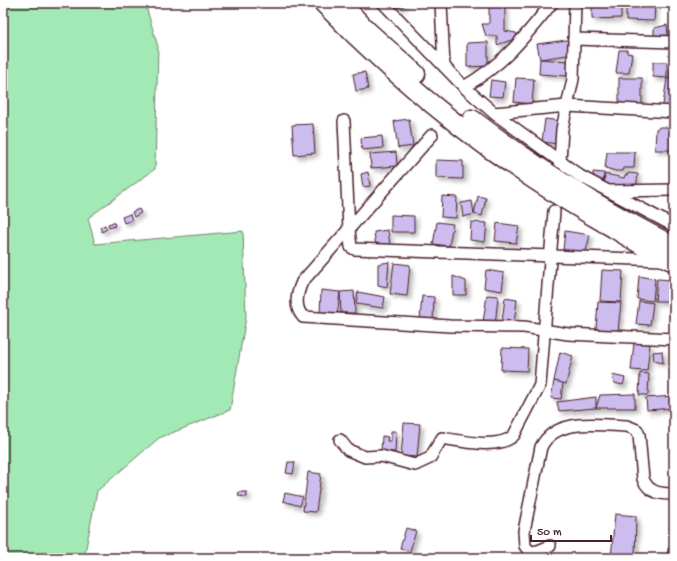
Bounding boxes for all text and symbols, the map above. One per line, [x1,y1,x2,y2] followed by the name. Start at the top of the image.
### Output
[531,517,611,543] scale bar
[537,526,562,540] text: 50 m

